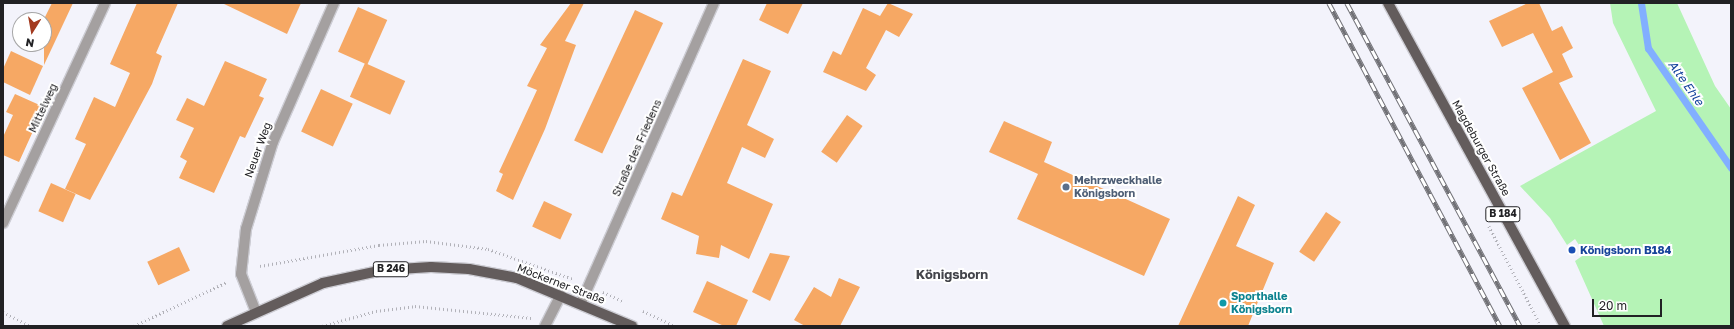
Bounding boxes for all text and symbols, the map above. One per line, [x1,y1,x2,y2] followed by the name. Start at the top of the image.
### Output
[12,12,52,52] north arrow
[24,36,35,50] text: N
[1665,58,1707,108] water label: Alte Ehle
[26,81,60,135] street label: Mittelweg
[610,97,664,199] street label: Straße des Friedens
[1449,98,1513,198] street label: Magdeburger Straße
[242,120,274,180] street label: Neuer Weg
[1074,174,1162,200] place label: Mehrzweckhalle Königsborn
[1061,182,1071,192] marker: Mehrzweckhalle Königsborn
[1485,206,1521,222] road number: B 184
[1580,243,1671,257] place label: Königsborn B184
[1567,245,1577,255] marker: Königsborn B184
[372,261,410,277] road number: B 246
[515,261,607,307] street label: Möckerner Straße
[916,266,988,282] district label: Königsborn
[1231,290,1292,316] place label: Sporthalle Königsborn
[1594,291,1664,317] scale bar
[1218,298,1228,308] marker: Sporthalle Königsborn
[1599,298,1627,313] text: 20 m

